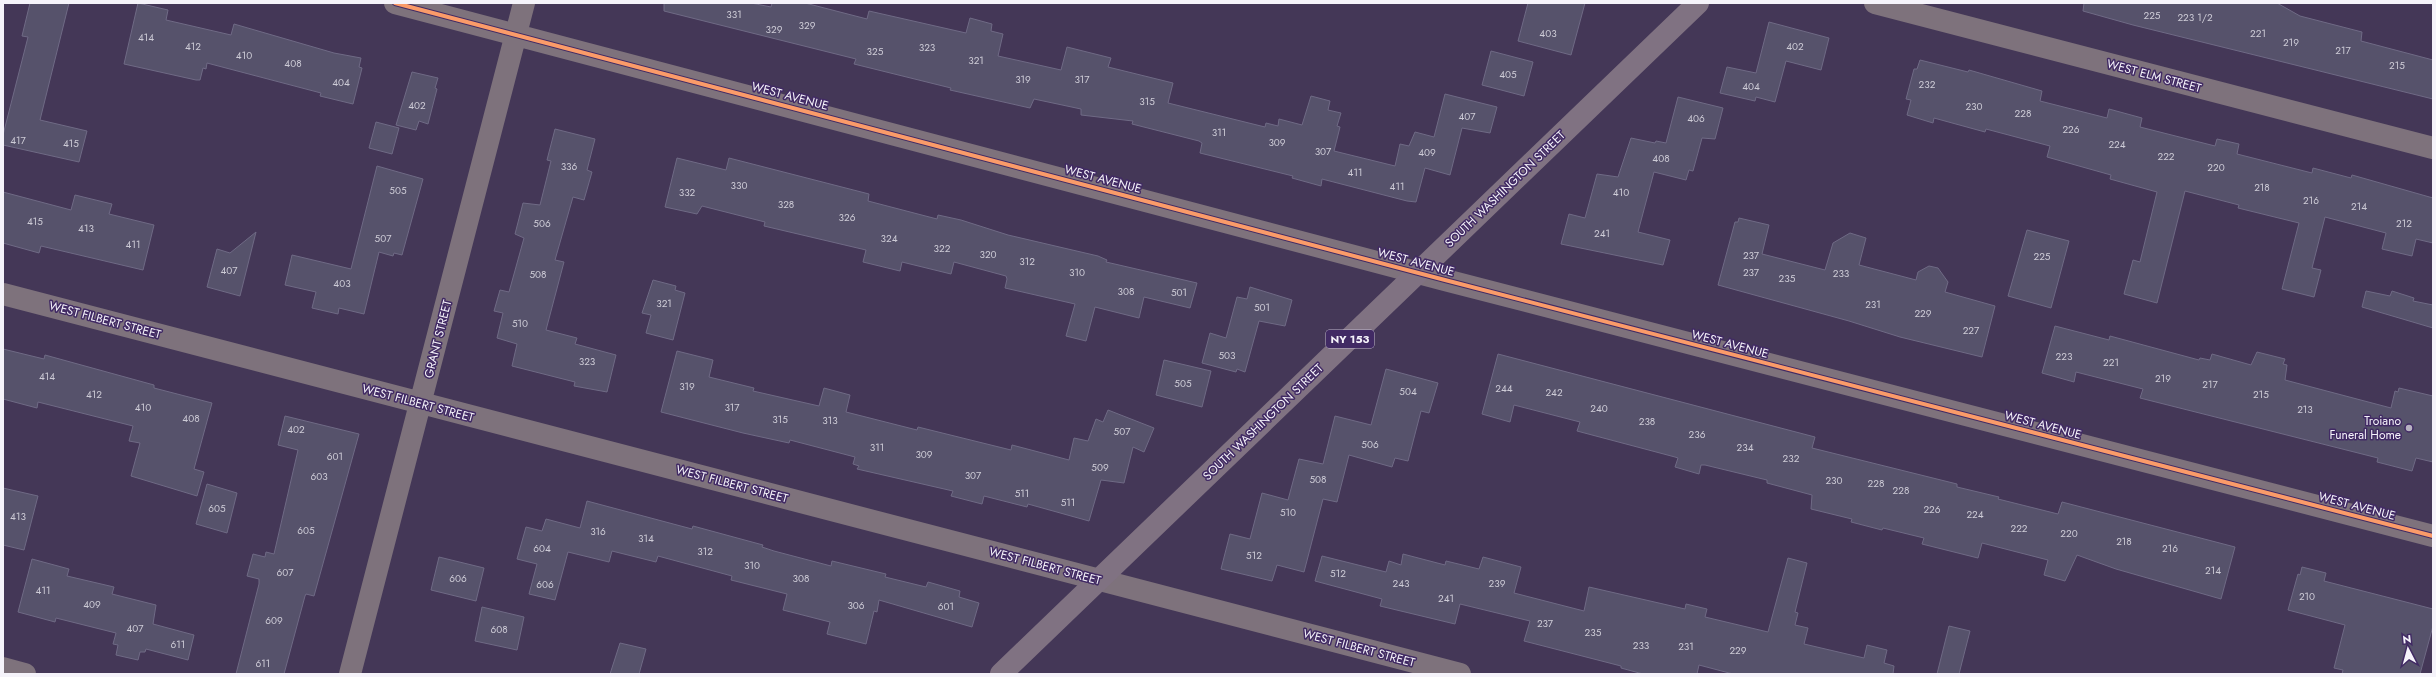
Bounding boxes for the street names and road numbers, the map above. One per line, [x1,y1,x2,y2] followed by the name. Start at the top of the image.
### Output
[2105,55,2204,97] street label: WEST ELM STREET
[750,77,830,115] street label: WEST AVENUE
[1441,126,1570,251] street label: SOUTH WASHINGTON STREET
[1063,160,1143,198] street label: WEST AVENUE
[1376,243,1456,281] street label: WEST AVENUE
[47,296,163,344] street label: WEST FILBERT STREET
[420,298,457,380] street label: GRANT STREET
[1690,325,1770,363] street label: WEST AVENUE
[1326,330,1374,348] road number: NY 153
[1199,359,1328,484] street label: SOUTH WASHINGTON STREET
[360,379,476,427] street label: WEST FILBERT STREET
[2003,406,2083,444] street label: WEST AVENUE
[674,460,790,508] street label: WEST FILBERT STREET
[2317,487,2397,525] street label: WEST AVENUE
[987,542,1103,590] street label: WEST FILBERT STREET
[1301,624,1417,672] street label: WEST FILBERT STREET

